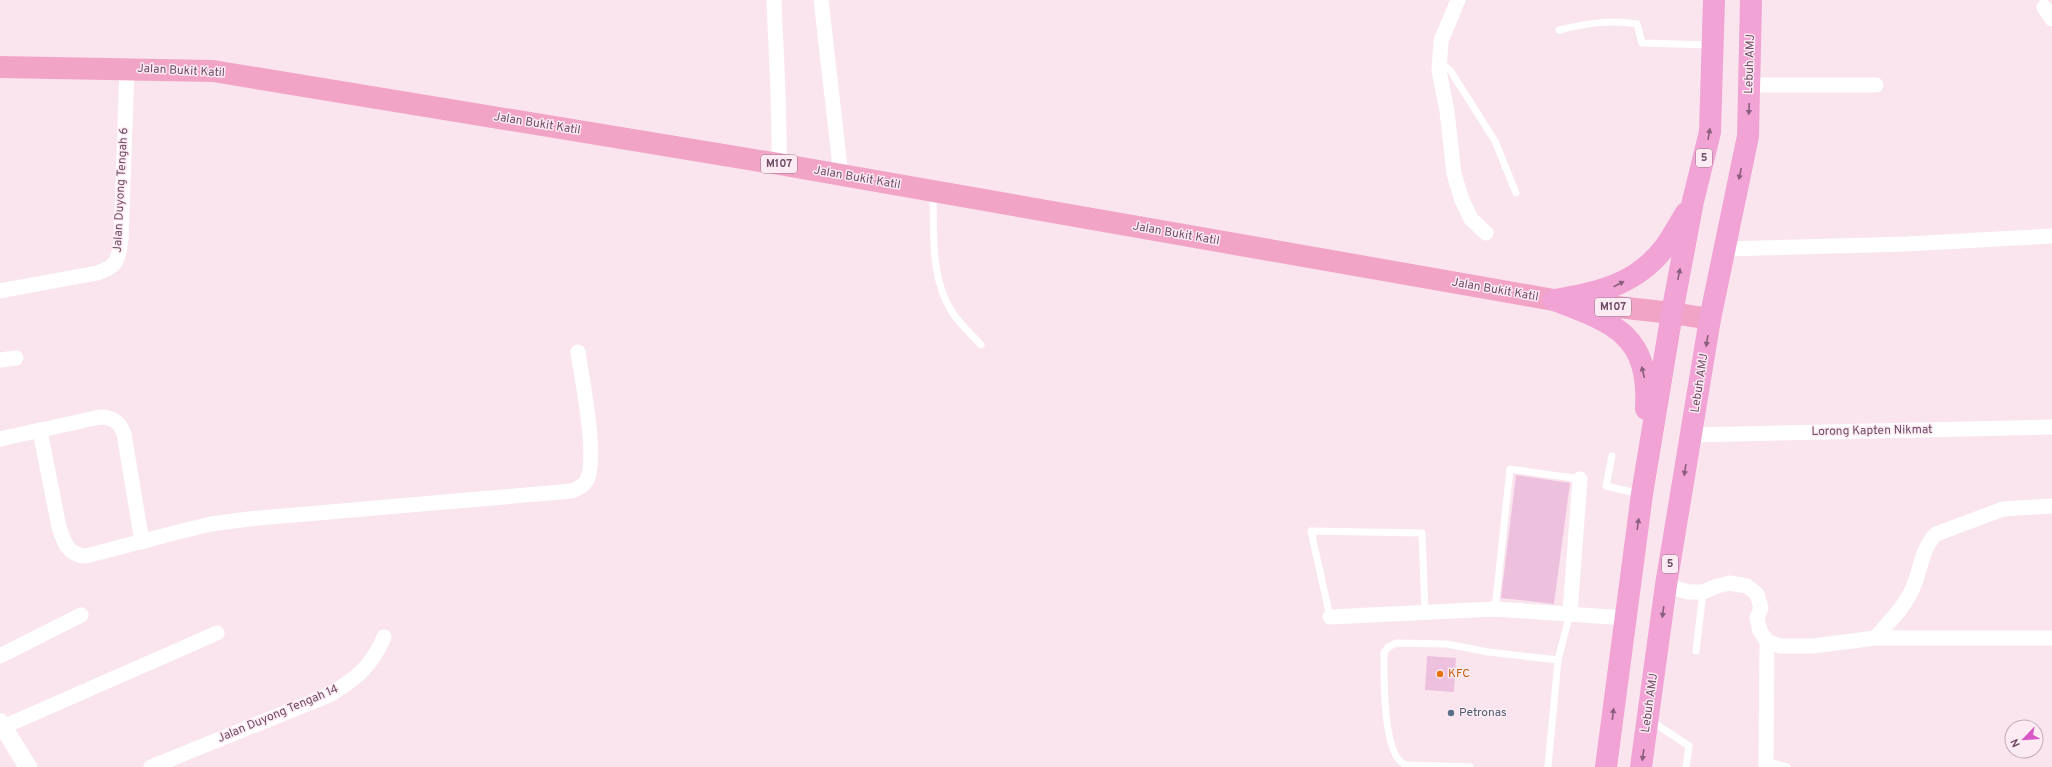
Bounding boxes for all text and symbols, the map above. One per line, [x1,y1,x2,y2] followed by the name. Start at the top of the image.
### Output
[1741,34,1759,94] street label: Lebuh AMJ
[137,61,225,81] street label: Jalan Bukit Katil
[1745,103,1752,115] one-way arrow
[492,109,582,139] street label: Jalan Bukit Katil
[110,127,132,253] street label: Jalan Duyong Tengah 6
[1706,128,1712,140] one-way arrow
[1696,149,1712,167] road number: 5
[761,155,797,173] road number: M107
[812,162,902,194] street label: Jalan Bukit Katil
[1736,168,1742,181] one-way arrow
[1131,218,1221,250] street label: Jalan Bukit Katil
[1676,268,1682,281] one-way arrow
[1450,274,1540,306] street label: Jalan Bukit Katil
[1613,281,1624,287] one-way arrow
[1595,298,1631,316] road number: M107
[1703,335,1709,347] one-way arrow
[1687,352,1713,414] street label: Lebuh AMJ
[1640,365,1646,378] one-way arrow
[1811,422,1933,440] street label: Lorong Kapten Nikmat
[1682,464,1688,476] one-way arrow
[1635,518,1641,530] one-way arrow
[1662,555,1678,573] road number: 5
[1659,606,1666,618] one-way arrow
[1448,666,1470,682] place label: KFC
[1435,669,1445,679] marker: KFC
[1638,672,1662,734] street label: Lebuh AMJ
[215,681,341,747] street label: Jalan Duyong Tengah 14
[1459,705,1507,721] place label: Petronas
[1446,708,1456,718] marker: Petronas
[1610,708,1616,721] one-way arrow
[2004,719,2044,759] north arrow
[2008,736,2024,749] text: N
[1640,749,1646,761] one-way arrow

